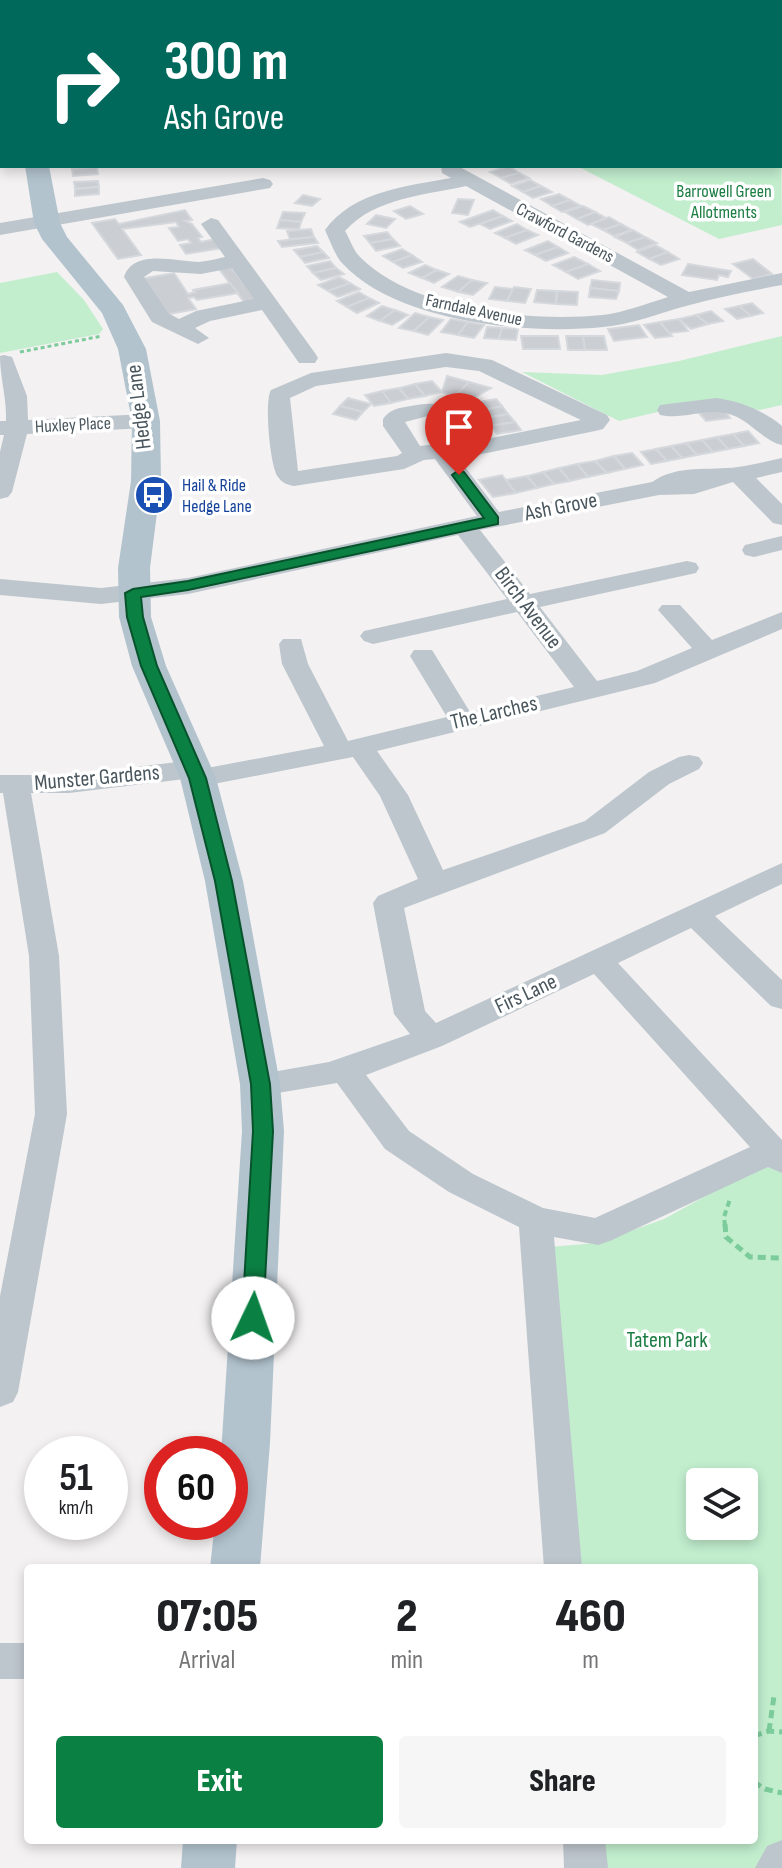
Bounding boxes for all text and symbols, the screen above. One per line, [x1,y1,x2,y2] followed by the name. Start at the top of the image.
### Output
[164,29,288,96] text: 300 m
[32,32,136,136] icon: right
[164,97,284,140] text: Ash Grove
[676,181,772,223] park label: Barrowell Green Allotments
[513,198,617,268] street label: Crawford Gardens
[424,290,524,330] street label: Farndale Avenue
[120,363,158,451] street label: Hedge Lane
[425,393,493,475] pin
[437,405,481,449] icon: arrive
[35,413,111,437] street label: Huxley Place
[133,474,175,516] bus stop icon: Hail & Ride Hedge Lane
[182,475,252,517] place label: Hail & Ride Hedge Lane
[521,487,600,527] street label: Ash Grove
[489,562,567,654] street label: Birch Avenue
[448,690,540,736] street label: The Larches
[33,759,161,797] street label: Munster Gardens
[491,968,561,1020] street label: Firs Lane
[211,1276,295,1360] position arrow
[626,1327,708,1354] park label: Tatem Park
[144,1436,248,1540] speed limit sign: 60
[59,1454,93,1502] text: 51
[686,1468,758,1540] map controls
[686,1468,758,1540] button: layers
[59,1496,93,1520] text: km/h
[156,1588,258,1645] text: 07:05
[396,1588,418,1645] text: 2
[555,1588,626,1645] text: 460
[179,1645,235,1676] text: Arrival
[391,1645,423,1676] text: min
[582,1645,599,1676] text: m
[56,1736,383,1828] button: Exit
[399,1736,726,1828] button: Share

